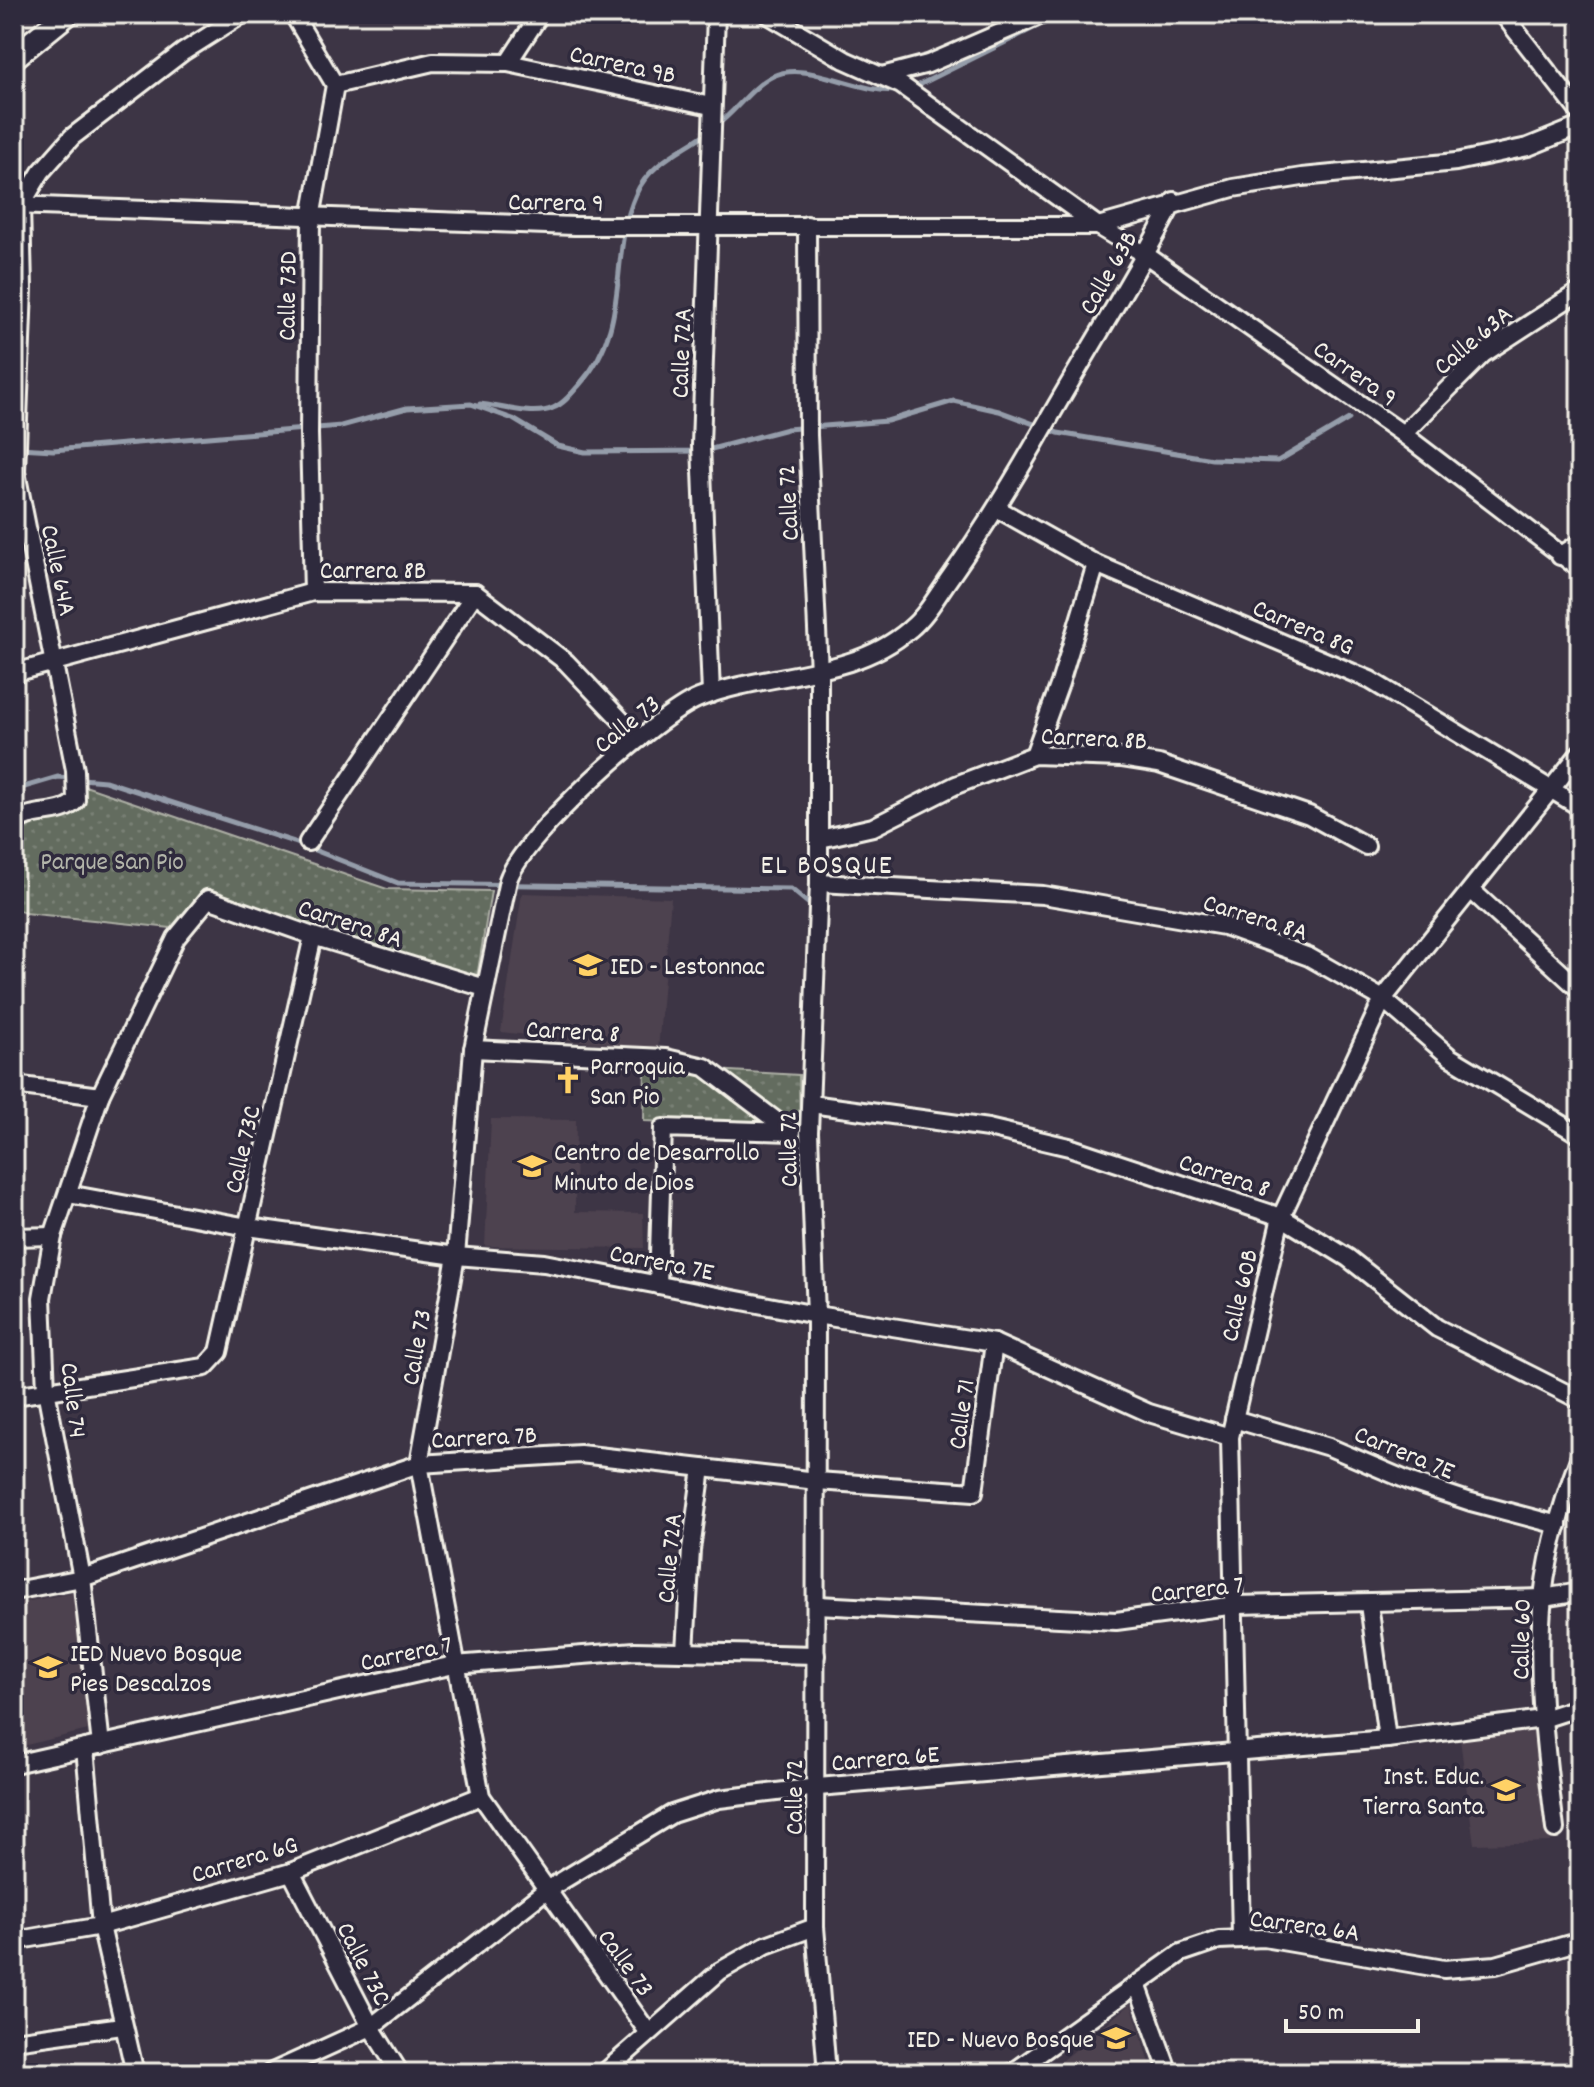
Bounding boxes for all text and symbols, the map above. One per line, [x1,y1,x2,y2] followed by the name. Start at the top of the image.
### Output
[566,37,679,96] street label: Carrera 9B
[508,185,604,224] street label: Carrera 9
[1071,225,1149,323] street label: Calle 63B
[270,251,309,341] street label: Calle 73D
[1427,298,1522,386] street label: Calle 63A
[663,307,704,399] street label: Calle 72A
[1304,332,1404,417] street label: Carrera 9
[770,464,811,542] street label: Calle 72
[29,522,84,620] street label: Calle 64A
[320,554,426,591] street label: Carrera 8B
[1246,591,1359,667] street label: Carrera 8G
[587,687,669,764] street label: Calle 73
[1040,719,1148,762] street label: Carrera 8B
[40,845,184,882] park label: Parque San Pio
[761,848,893,888] district label: EL BOSQUE
[1198,886,1312,953] street label: Carrera 8A
[293,891,407,960] street label: Carrera 8A
[573,950,603,980] school or university icon: IED - Lestonnac
[610,950,765,987] place label: IED - Lestonnac
[525,1013,621,1054] street label: Carrera 8
[590,1050,685,1117] place label: Parroquia San Pio
[553,1065,583,1095] church icon: Parroquia San Pio
[216,1102,272,1197] street label: Calle 73C
[771,1111,810,1187] street label: Calle 72
[554,1136,759,1203] place label: Centro de Desarrollo Minuto de Dios
[1174,1145,1274,1209] street label: Carrera 8
[517,1151,547,1181] school or university icon: Centro de Desarrollo Minuto de Dios
[606,1236,717,1293] street label: Carrera 7E
[1213,1246,1270,1346] street label: Calle 60B
[394,1307,443,1388] street label: Calle 73
[49,1361,94,1440] street label: Calle 74
[940,1377,987,1452] street label: Calle 71
[1348,1417,1460,1491] street label: Carrera 7E
[430,1418,538,1461] street label: Carrera 7B
[649,1512,694,1605] street label: Calle 72A
[1149,1568,1246,1615] street label: Carrera 7
[1504,1598,1543,1680] street label: Calle 60
[357,1628,456,1683] street label: Carrera 7
[70,1637,242,1704] place label: IED Nuevo Bosque Pies Descalzos
[33,1652,63,1682] school or university icon: IED Nuevo Bosque Pies Descalzos
[830,1737,941,1784] street label: Carrera 6E
[778,1759,815,1835] street label: Calle 72
[1363,1760,1485,1827] place label: Inst. Educ. Tierra Santa
[1491,1775,1521,1805] school or university icon: Inst. Educ. Tierra Santa
[187,1828,303,1895] street label: Carrera 6G
[1247,1901,1362,1953] street label: Carrera 6A
[325,1916,399,2013] street label: Calle 73C
[587,1922,662,2006] street label: Calle 73
[1286,1983,1418,2033] scale bar
[1298,1997,1344,2031] text: 50 m
[907,2023,1094,2060] place label: IED - Nuevo Bosque
[1101,2023,1131,2053] school or university icon: IED - Nuevo Bosque

